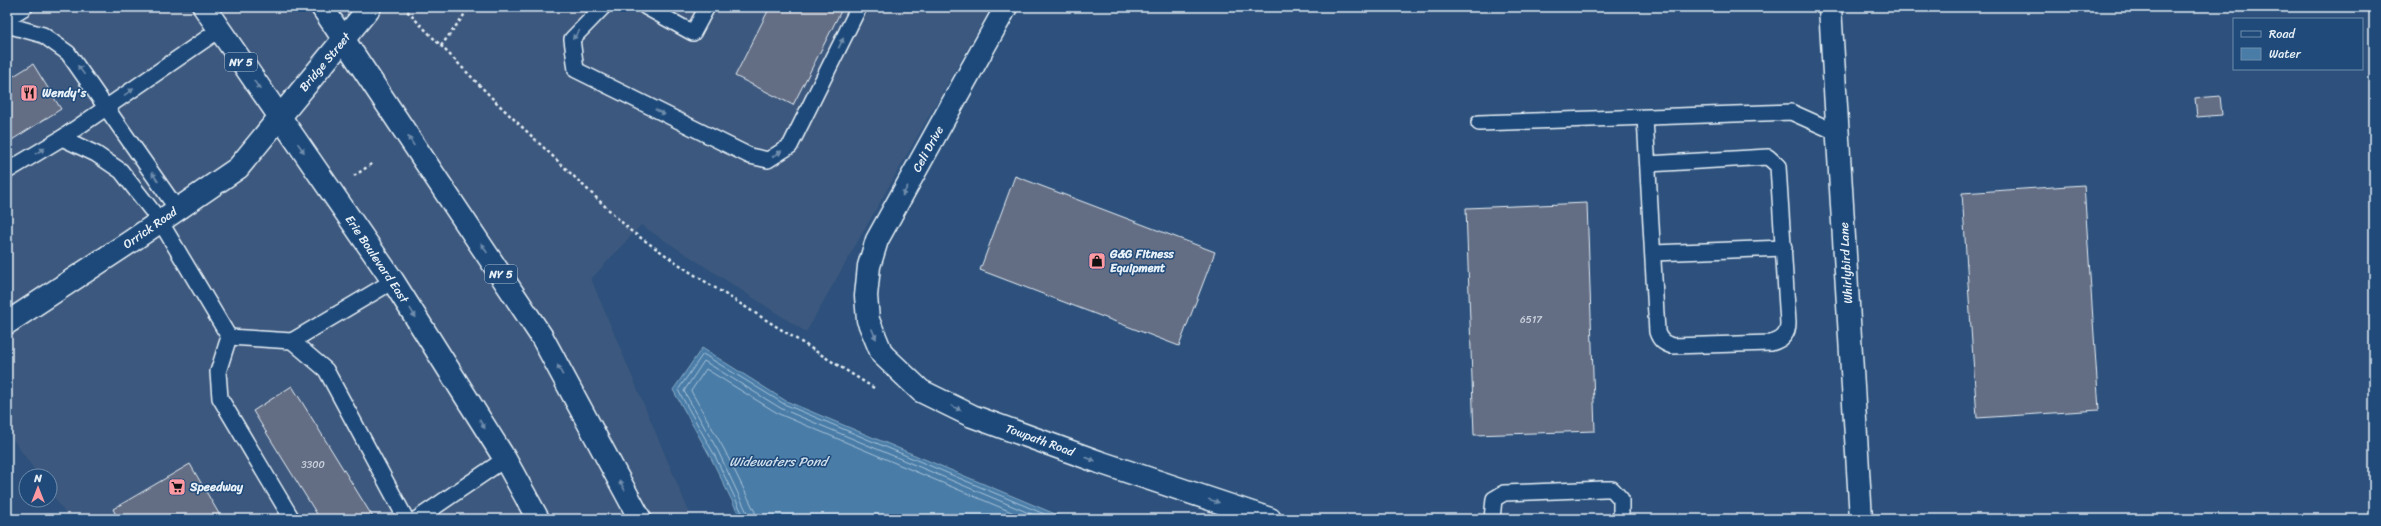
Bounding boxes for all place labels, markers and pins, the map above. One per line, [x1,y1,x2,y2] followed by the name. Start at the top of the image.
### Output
[42,82,87,104] place label: Wendy's
[19,83,39,103] restaurant icon: Wendy's
[1109,243,1174,279] place label: G&G Fitness Equipment
[1087,251,1107,271] shop icon: G&G Fitness Equipment
[189,476,244,498] place label: Speedway
[167,477,187,497] supermarket icon: Speedway

